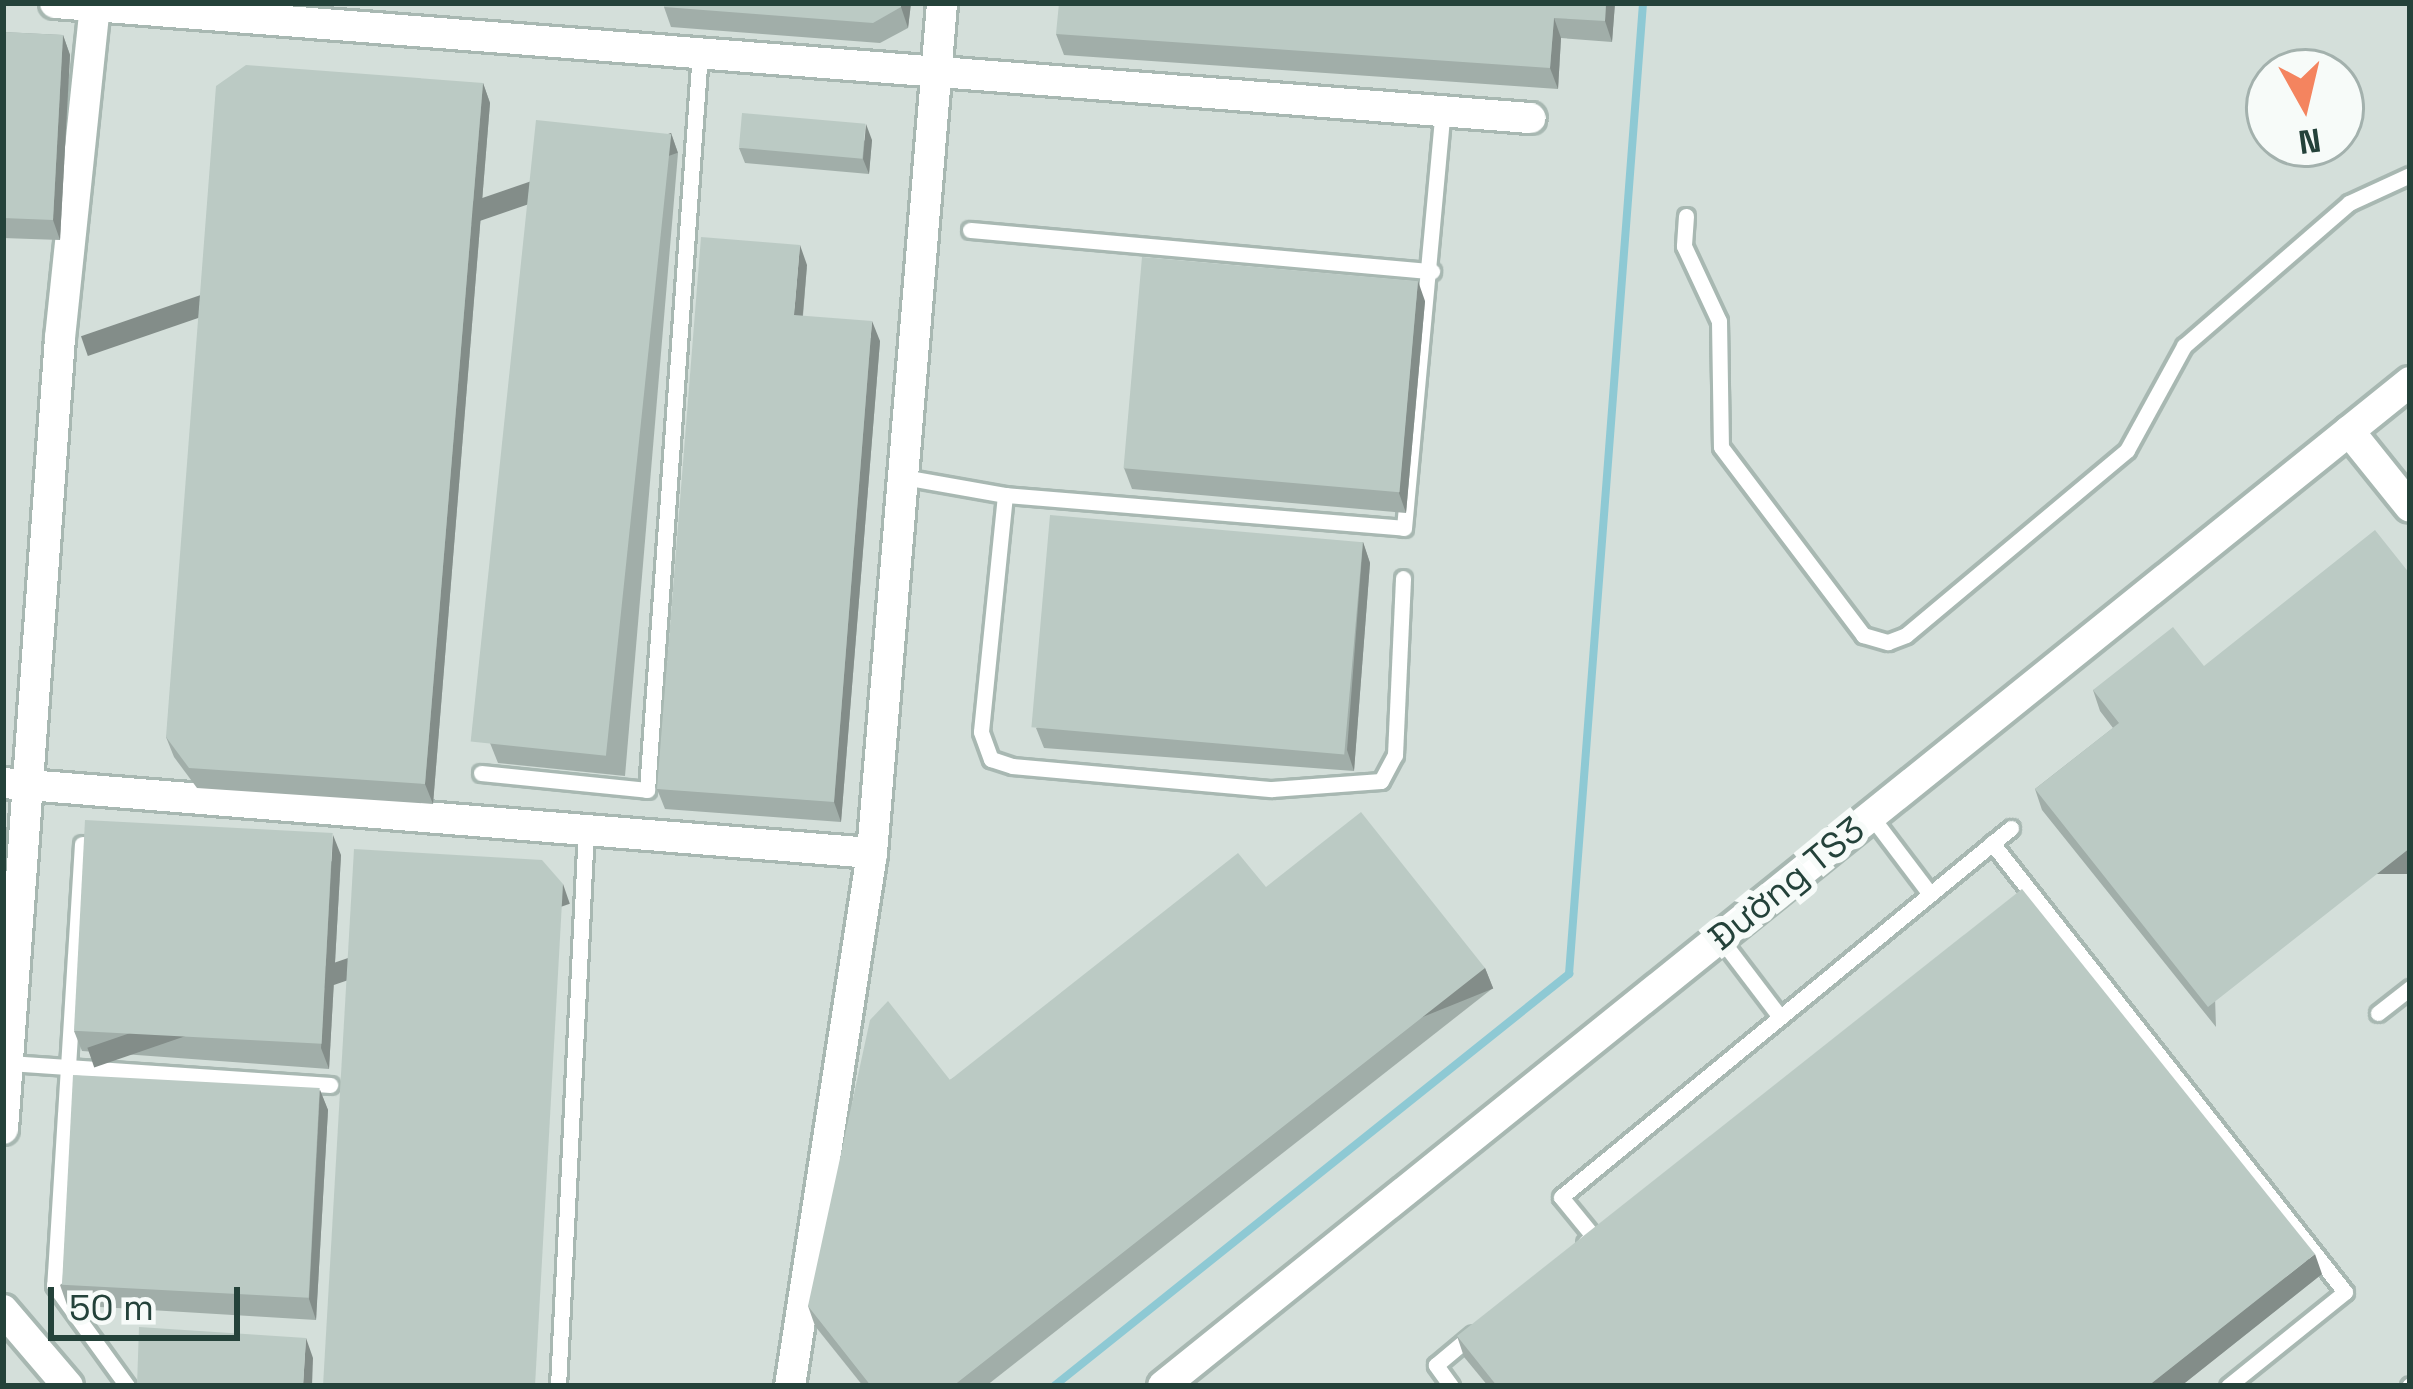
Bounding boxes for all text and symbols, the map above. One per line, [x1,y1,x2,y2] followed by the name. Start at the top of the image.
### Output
[2245,48,2365,168] north arrow
[2296,118,2323,163] text: N
[1700,808,1874,960] street label: Đường TS3
[54,1263,246,1337] scale bar
[69,1285,154,1331] text: 50 m

